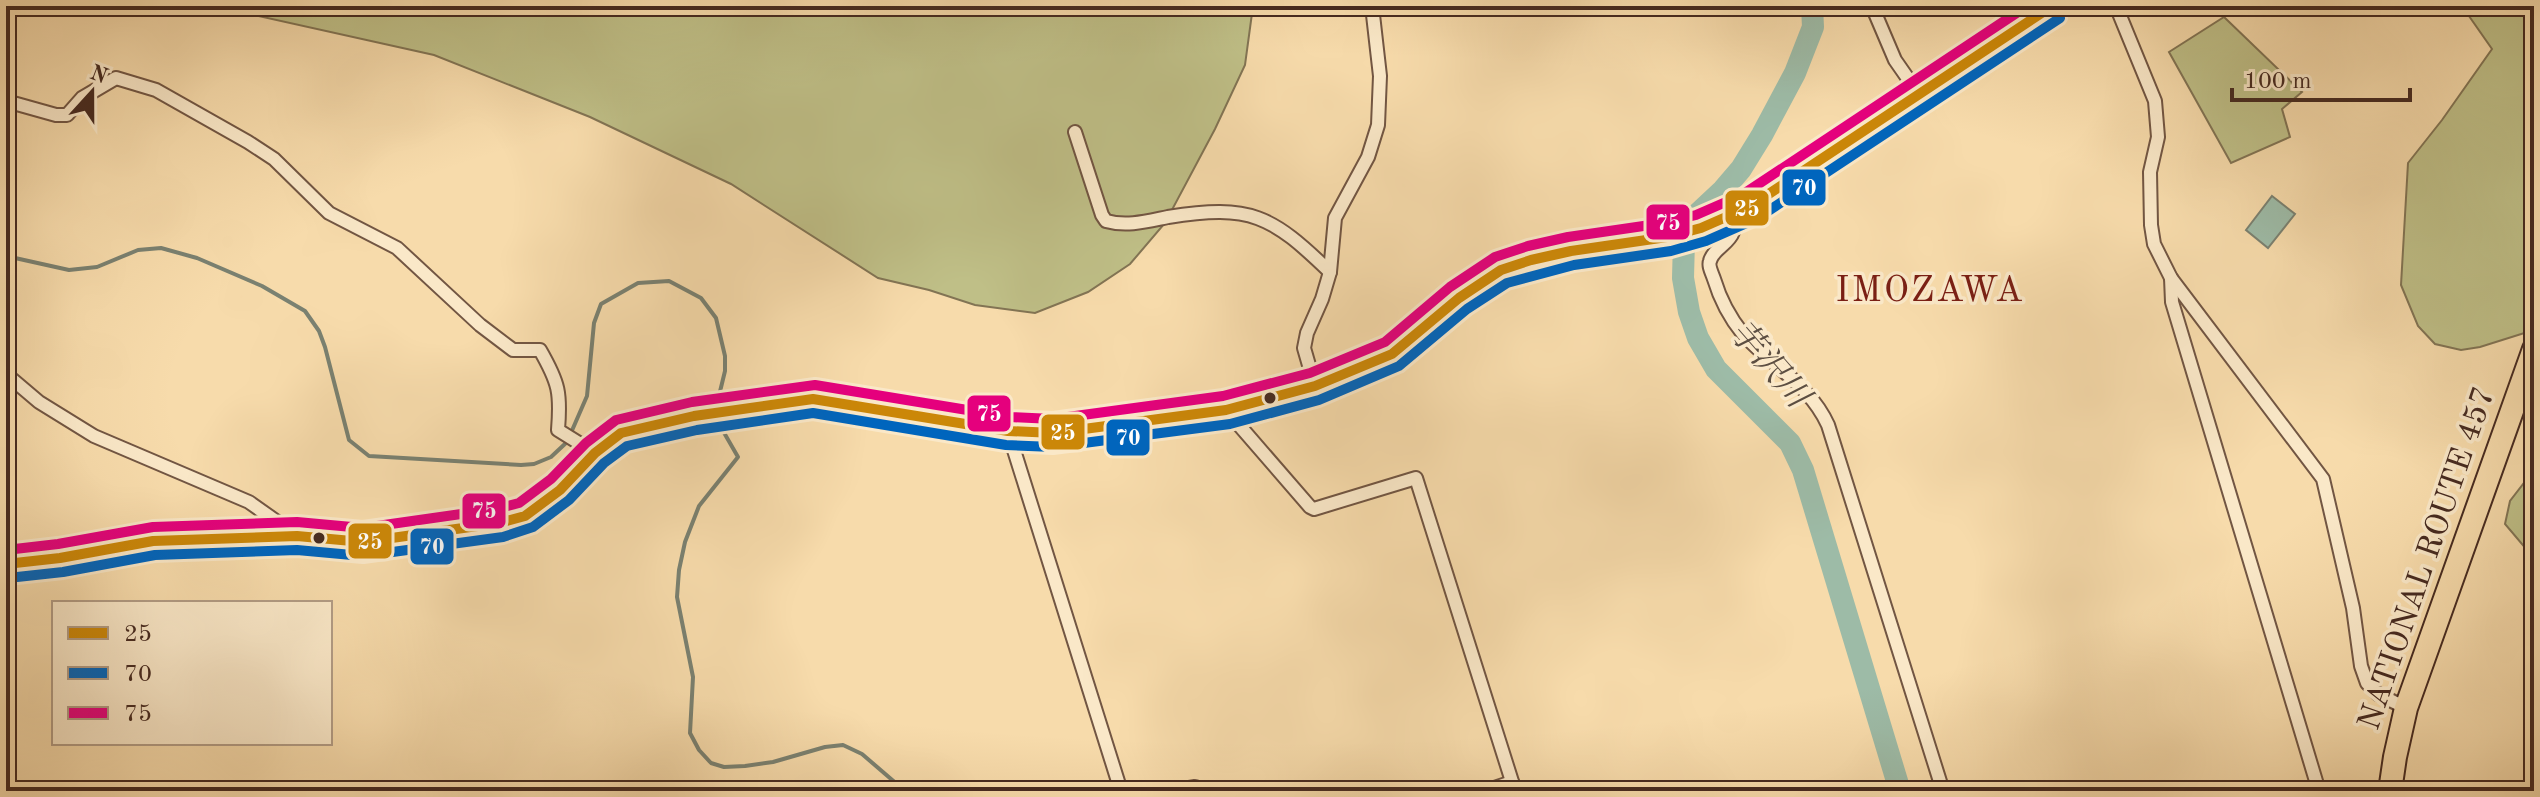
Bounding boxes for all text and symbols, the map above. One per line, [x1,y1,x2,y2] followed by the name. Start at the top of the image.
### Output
[52,52,132,132] north arrow
[2232,52,2410,102] scale bar
[87,62,110,89] text: N
[2244,70,2312,94] text: 100 m
[1781,168,1827,207] line badge: 70
[1791,178,1817,200] text: 70
[1724,189,1770,227] line badge: 25
[1734,199,1760,221] text: 25
[1645,203,1691,241] line badge: 75
[1655,213,1681,235] text: 75
[1835,274,2025,310] district label: IMOZAWA
[1722,313,1819,418] water label: 芋沢川
[2354,383,2502,735] street label: NATIONAL ROUTE 457
[1262,390,1278,406] unlabelled marker
[966,394,1012,433] line badge: 75
[976,404,1002,426] text: 75
[1040,413,1086,451] line badge: 25
[1105,418,1151,457] line badge: 70
[1050,423,1076,445] text: 25
[1115,428,1141,450] text: 70
[461,492,507,530] line badge: 75
[471,501,497,523] text: 75
[347,522,393,560] line badge: 25
[409,527,455,566] line badge: 70
[311,530,327,546] unlabelled marker
[357,532,383,554] text: 25
[419,537,445,559] text: 70
[52,601,332,745] legend
[124,623,152,647] text: 25
[124,663,152,687] text: 70
[124,703,152,727] text: 75

